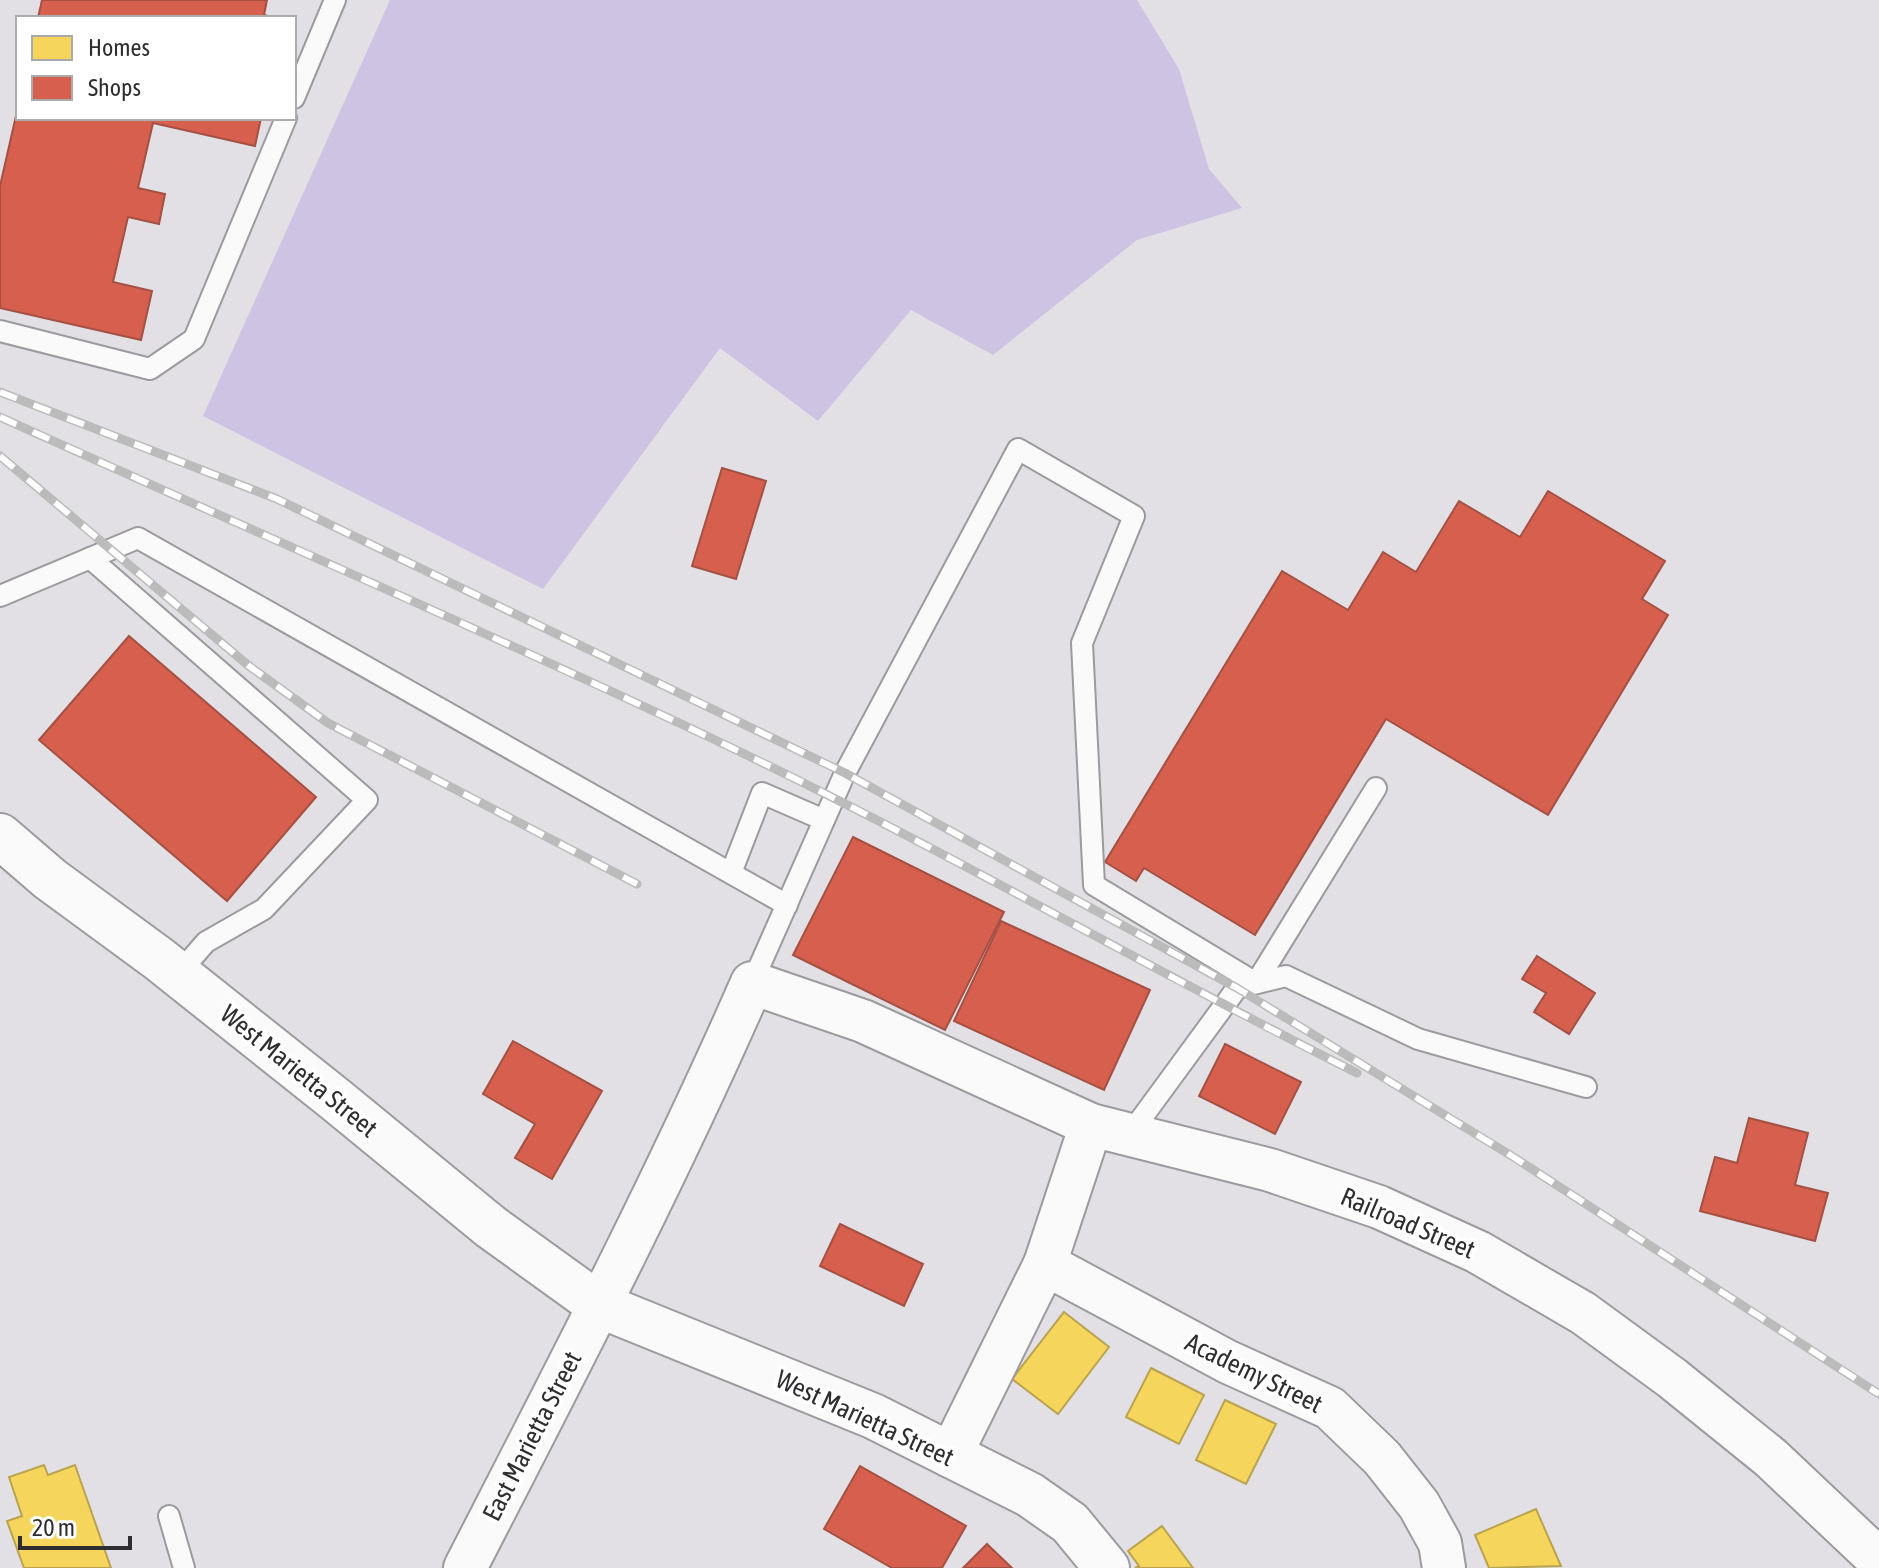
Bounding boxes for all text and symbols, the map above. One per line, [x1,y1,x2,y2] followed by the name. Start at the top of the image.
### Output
[16,16,296,120] legend
[88,34,150,61] text: Homes
[88,74,141,101] text: Shops
[215,999,383,1143] street label: West Marietta Street
[1336,1181,1480,1265] street label: Railroad Street
[1181,1327,1327,1419] street label: Academy Street
[476,1346,588,1526] street label: East Marietta Street
[771,1364,959,1472] street label: West Marietta Street
[20,1500,130,1550] scale bar
[32,1514,75,1541] text: 20 m

